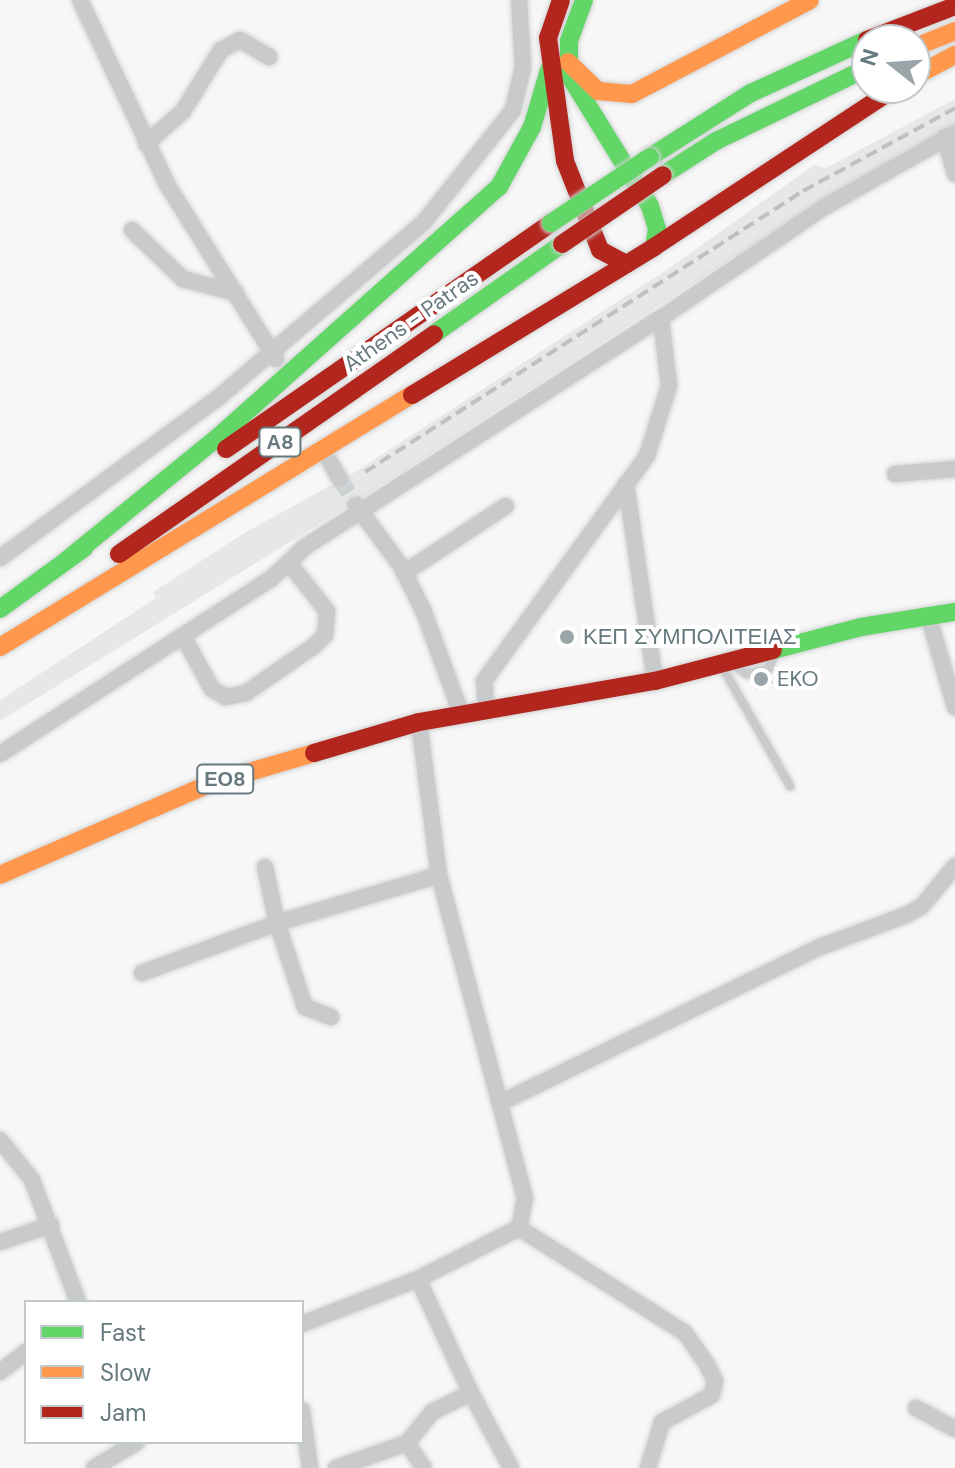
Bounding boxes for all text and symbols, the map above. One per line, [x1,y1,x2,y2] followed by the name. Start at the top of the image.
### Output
[851,24,931,104] north arrow
[853,46,886,69] text: N
[339,265,483,377] street label: Athens - Patras
[258,426,302,458] road number: Α8
[583,624,797,650] place label: ΚΕΠ ΣΥΜΠΟΛΙΤΕΙΑΣ
[558,628,576,646] marker: ΚΕΠ ΣΥΜΠΟΛΙΤΕΙΑΣ
[777,666,818,692] place label: EKO
[752,670,770,688] marker: EKO
[195,763,255,795] road number: ΕΟ8
[24,1300,304,1444] legend
[100,1317,146,1348] text: Fast
[100,1357,151,1388] text: Slow
[100,1397,146,1428] text: Jam

